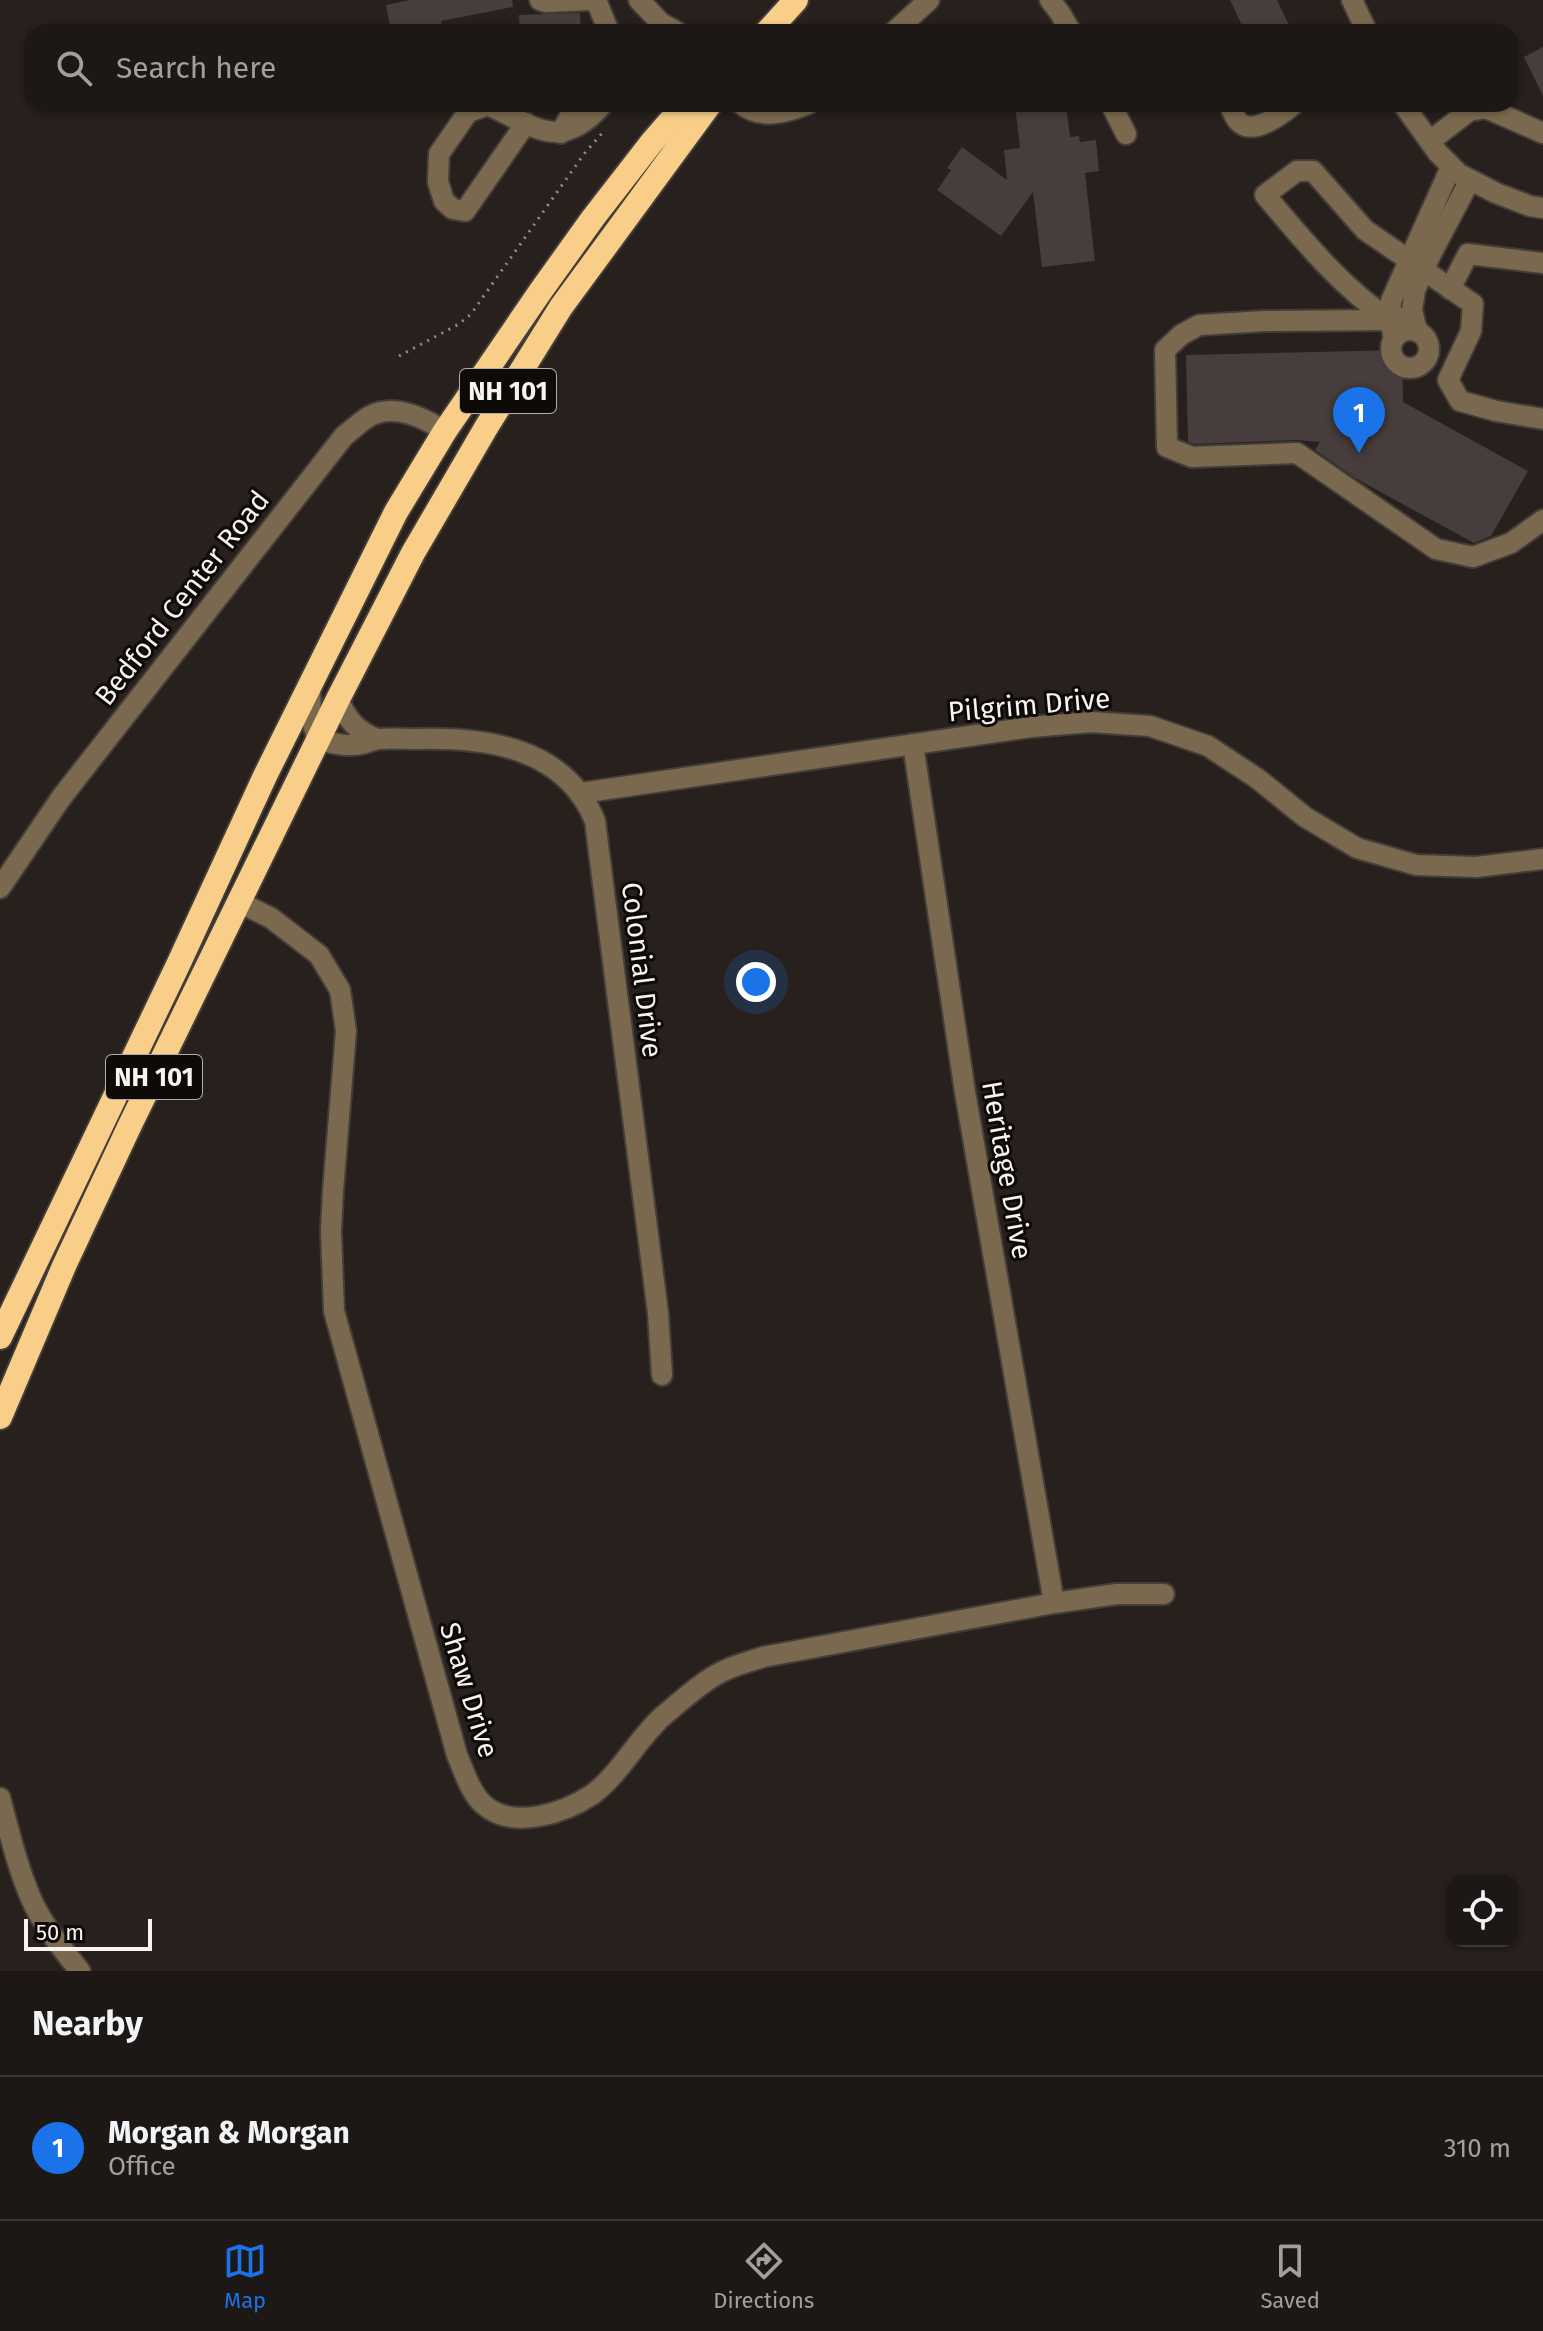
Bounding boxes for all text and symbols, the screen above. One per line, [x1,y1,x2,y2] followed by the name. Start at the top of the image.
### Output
[24,24,1519,112] search box
[52,46,96,90] icon: search
[116,50,276,86] text: Search here
[460,369,556,413] road number: NH 101
[1333,387,1385,453] pin: 1
[88,484,276,712] street label: Bedford Center Road
[947,681,1111,729] street label: Pilgrim Drive
[615,880,669,1060] street label: Colonial Drive
[736,962,776,1002] your location
[106,1055,202,1099] road number: NH 101
[975,1078,1039,1262] street label: Heritage Drive
[433,1618,505,1762] street label: Shaw Drive
[1447,1875,1519,1947] map controls
[1447,1875,1519,1947] button: locate
[24,1915,152,1951] scale bar
[36,1919,84,1946] text: 50 m
[32,2003,143,2044] text: Nearby
[108,2115,350,2151] text: Morgan & Morgan
[52,2133,64,2164] text: 1
[1444,2133,1511,2164] text: 310 m
[108,2151,176,2182] text: Office
[223,2239,267,2314] tab: Map
[713,2239,814,2314] tab: Directions
[1260,2239,1320,2314] tab: Saved

